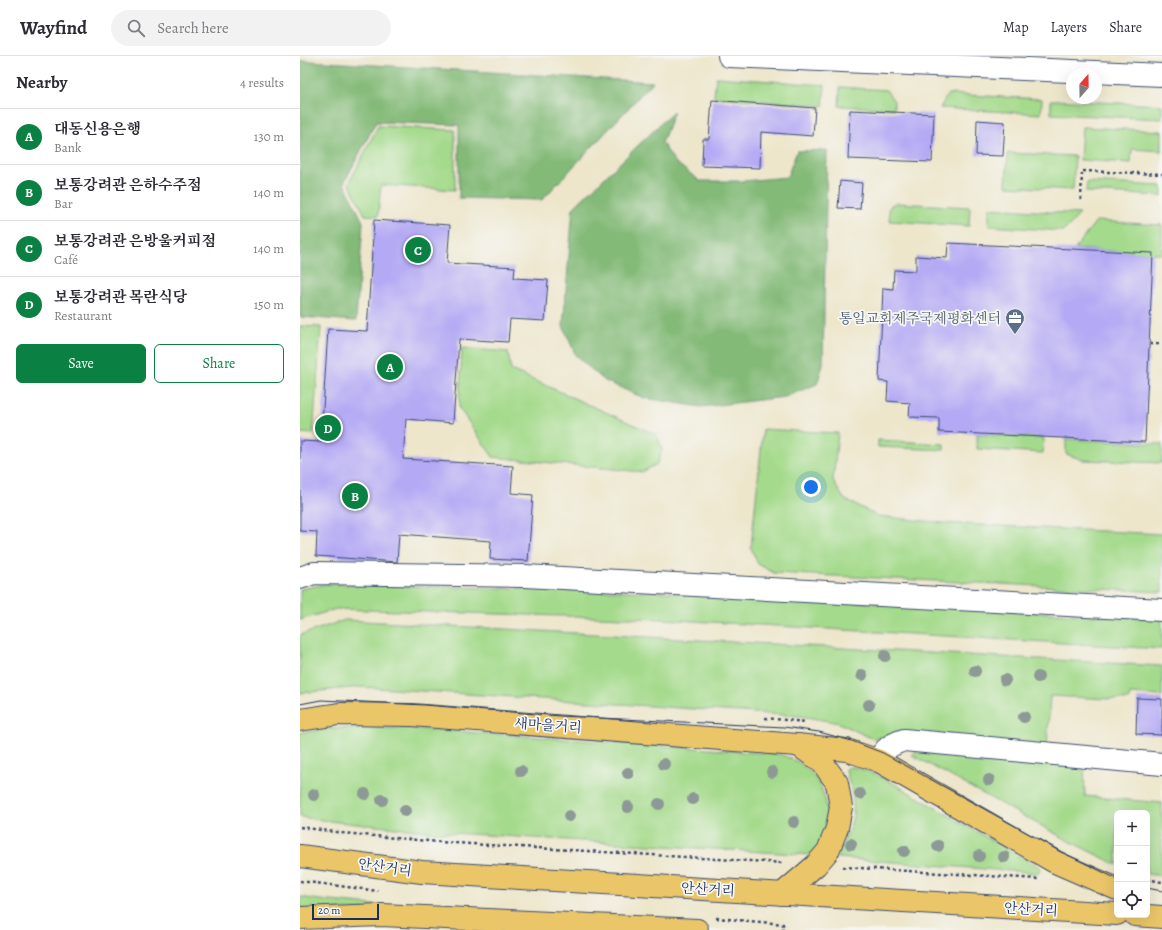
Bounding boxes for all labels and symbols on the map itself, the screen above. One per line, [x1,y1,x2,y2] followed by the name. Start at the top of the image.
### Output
[1066,68,1102,104] north arrow
[405,235,431,265] pin: C
[1004,307,1026,335] office icon: 통일교회제주국제평화센터
[839,309,1001,328] place label: 통일교회제주국제평화센터
[377,352,403,382] pin: A
[315,413,341,443] pin: D
[801,477,821,497] your location
[342,481,368,511] pin: B
[514,714,582,737] street label: 새마을거리
[357,854,413,881] street label: 안산거리
[680,879,735,900] street label: 안산거리
[1003,899,1058,920] street label: 안산거리
[312,902,379,921] scale bar

